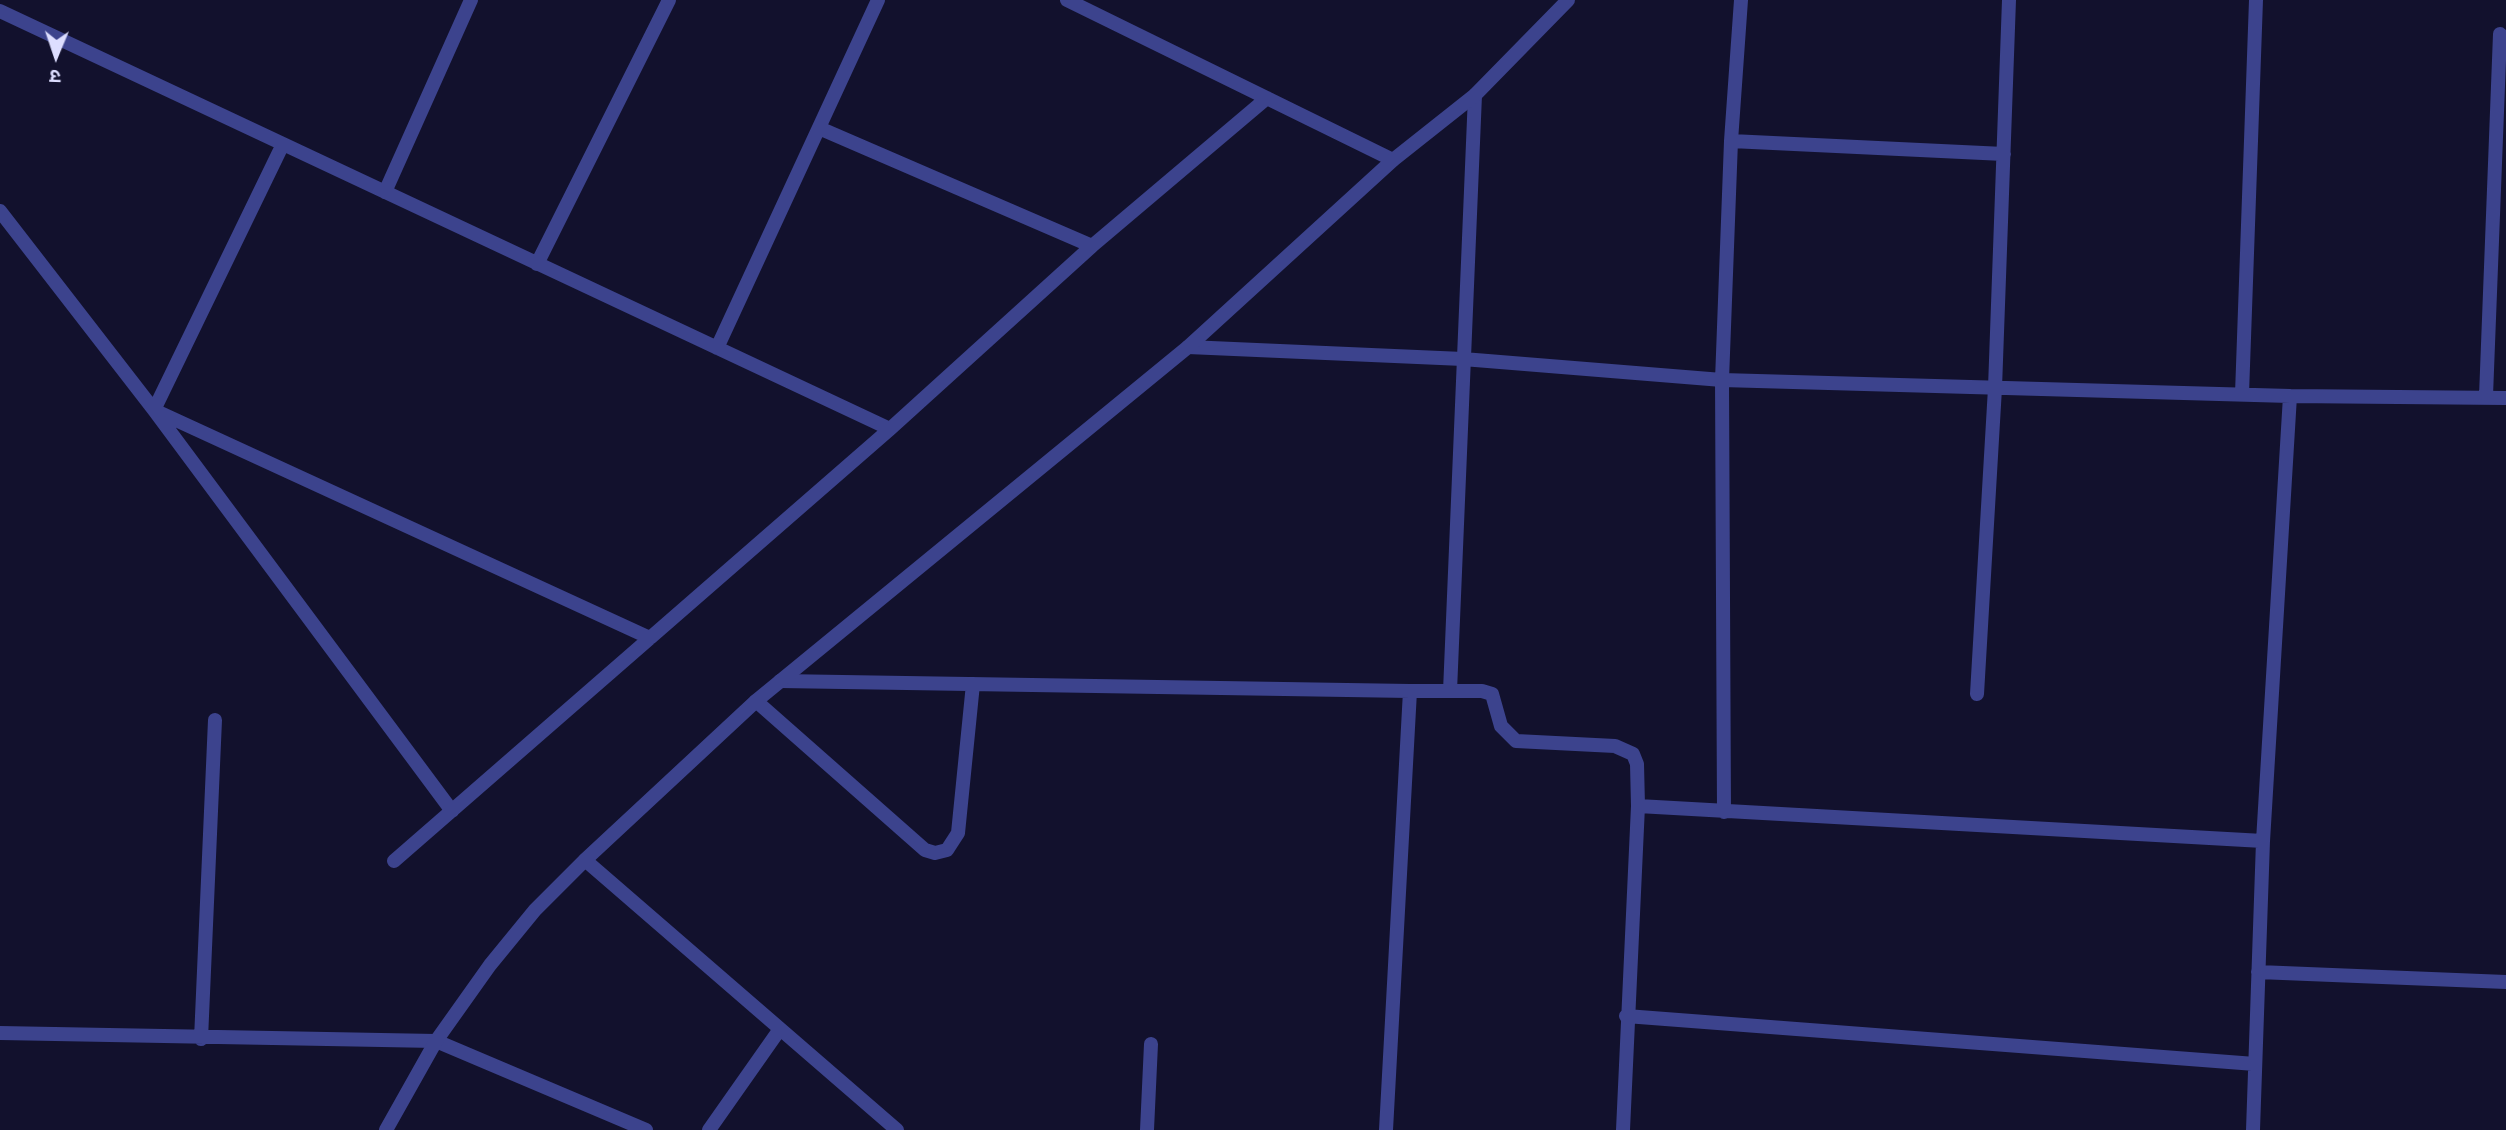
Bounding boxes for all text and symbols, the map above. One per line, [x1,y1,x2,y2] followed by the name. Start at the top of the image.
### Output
[21,21,91,91] north arrow
[49,66,61,89] text: उ

